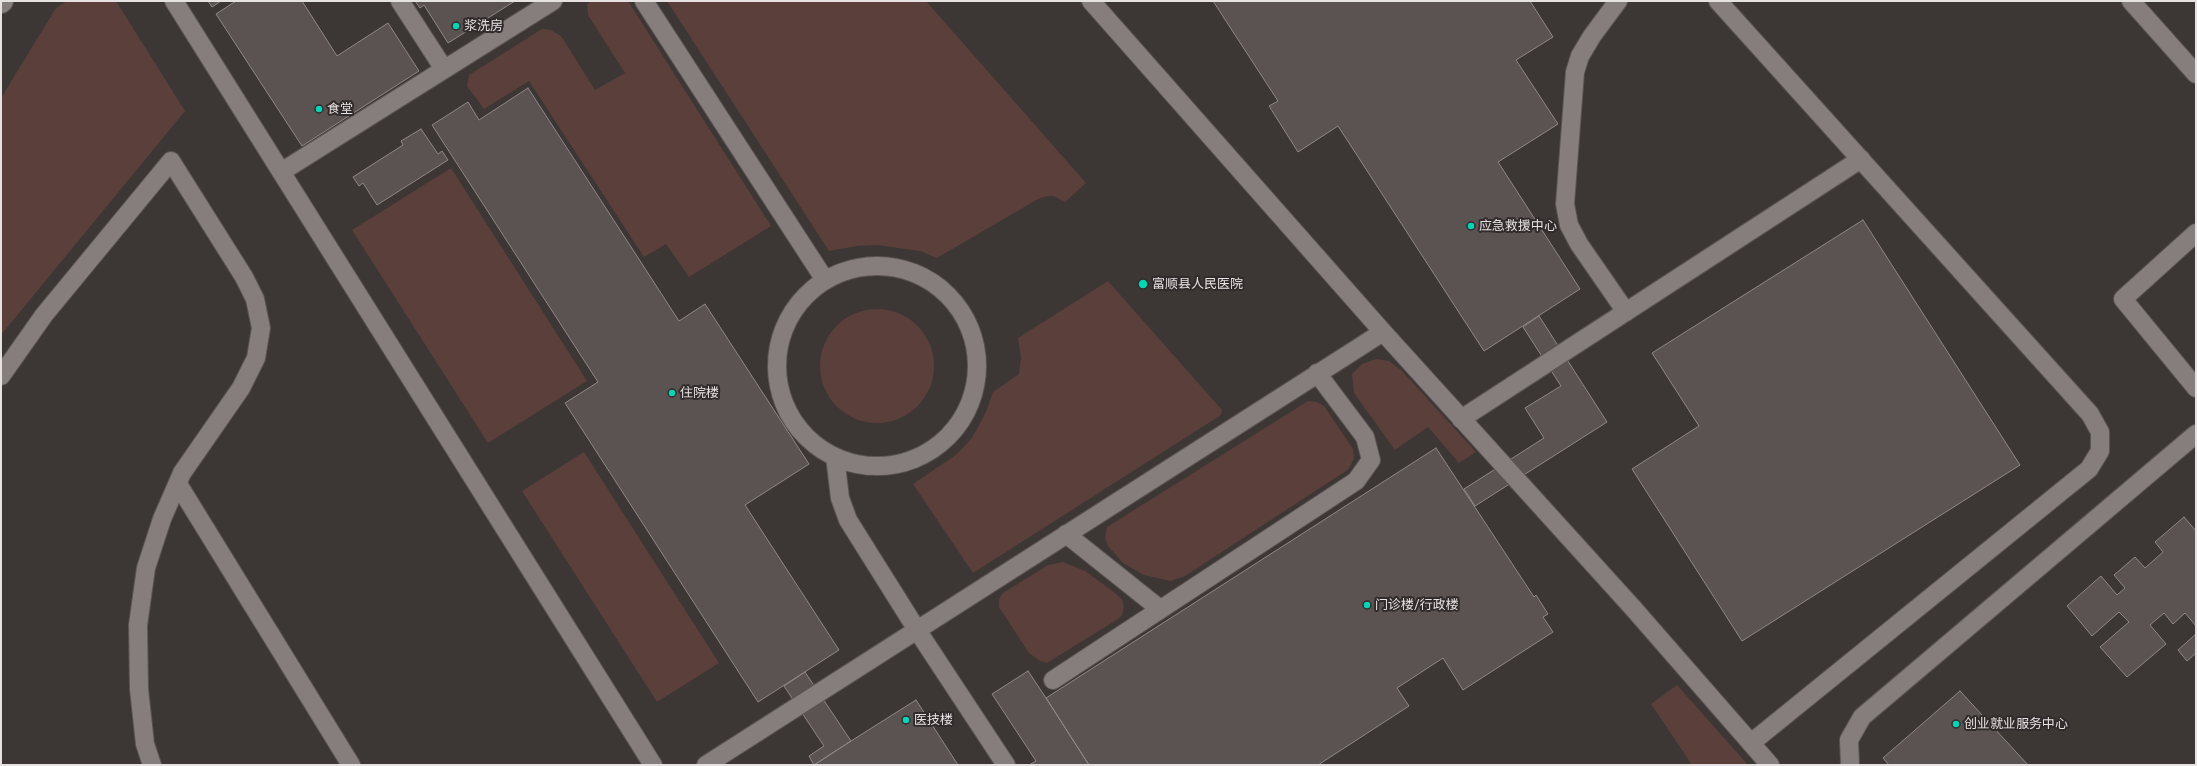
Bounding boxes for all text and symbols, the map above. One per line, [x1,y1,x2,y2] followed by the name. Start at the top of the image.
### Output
[464,18,503,34] place label: 浆洗房
[451,21,461,31] marker: 浆洗房
[327,101,353,117] place label: 食堂
[314,104,324,114] marker: 食堂
[1479,218,1557,234] place label: 应急救援中心
[1466,221,1476,231] marker: 应急救援中心
[1152,276,1243,292] place label: 富顺县人民医院
[1137,278,1149,290] marker: 富顺县人民医院
[680,385,719,401] place label: 住院楼
[667,388,677,398] marker: 住院楼
[1375,597,1459,613] place label: 门诊楼/行政楼
[1362,600,1372,610] marker: 门诊楼/行政楼
[914,712,953,728] place label: 医技楼
[901,715,911,725] marker: 医技楼
[1964,716,2068,732] place label: 创业就业服务中心
[1951,719,1961,729] marker: 创业就业服务中心

